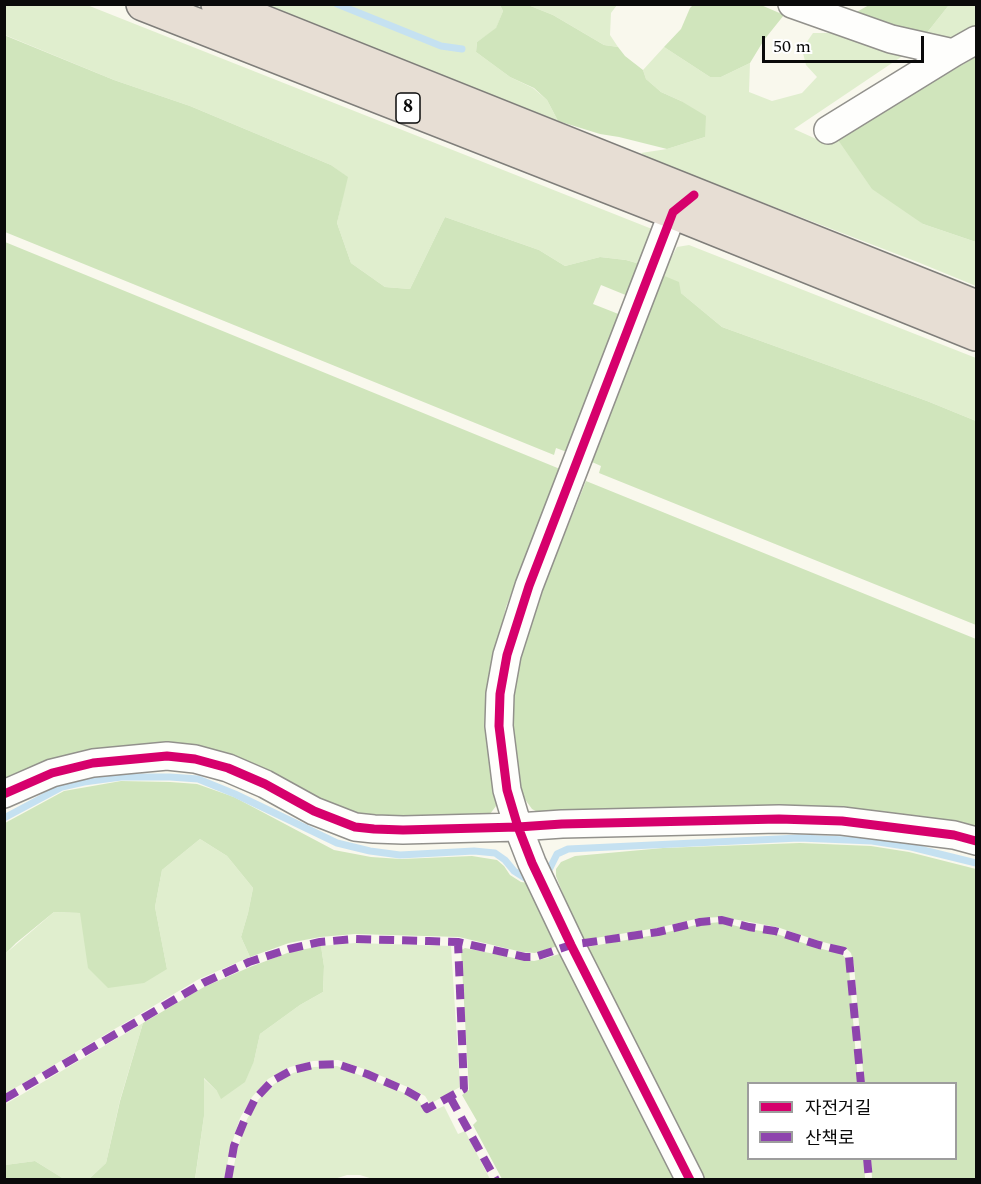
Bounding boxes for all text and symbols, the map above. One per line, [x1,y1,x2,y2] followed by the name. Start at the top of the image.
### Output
[765,24,927,62] scale bar
[773,33,811,60] text: 50 m
[396,93,420,123] road number: 8
[747,1082,957,1160] legend
[805,1095,871,1122] text: 자전거길
[805,1125,855,1152] text: 산책로

